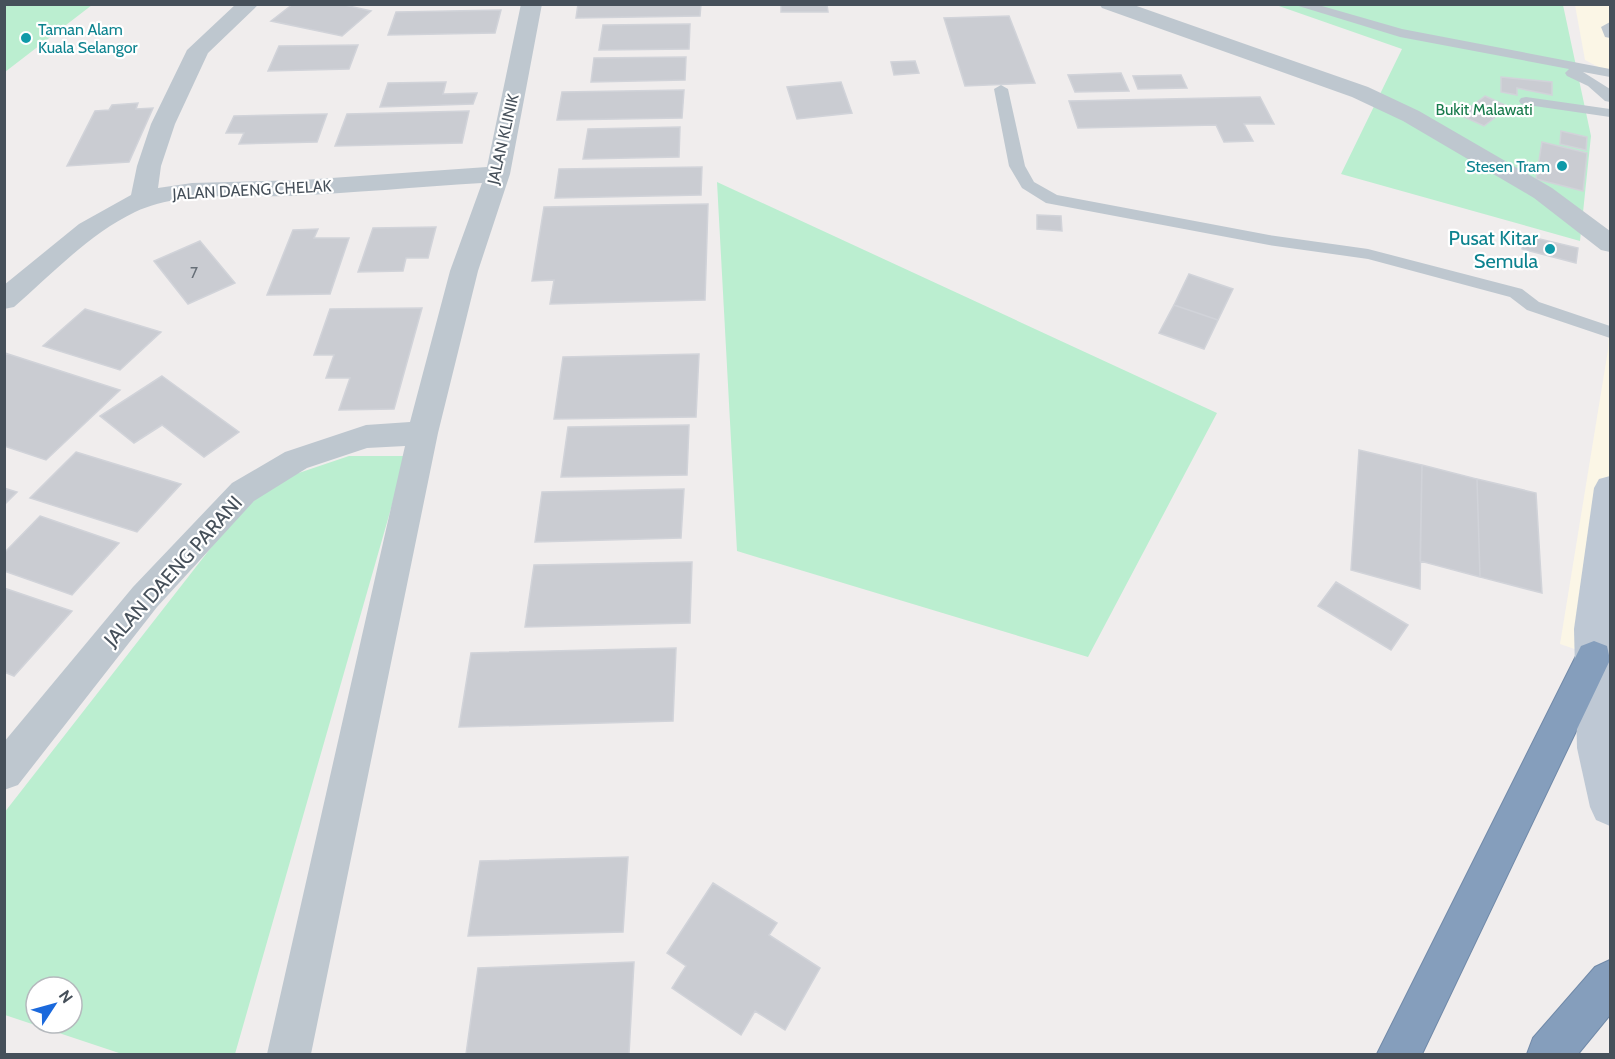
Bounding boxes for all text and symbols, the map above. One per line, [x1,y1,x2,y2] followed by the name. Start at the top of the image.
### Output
[38,20,138,57] place label: Taman Alam Kuala Selangor
[19,31,33,45] marker: Taman Alam Kuala Selangor
[483,92,523,187] street label: JALAN KLINIK
[1435,100,1533,119] park label: Bukit Malawati
[1466,157,1550,176] place label: Stesen Tram
[1555,159,1569,173] marker: Stesen Tram
[171,176,332,204] street label: JALAN DAENG CHELAK
[1449,226,1539,273] place label: Pusat Kitar Semula
[1543,242,1557,256] marker: Pusat Kitar Semula
[190,263,198,282] house number: 7
[98,491,247,652] street label: JALAN DAENG PARANI
[24,975,84,1035] north arrow
[55,986,77,1007] text: N

